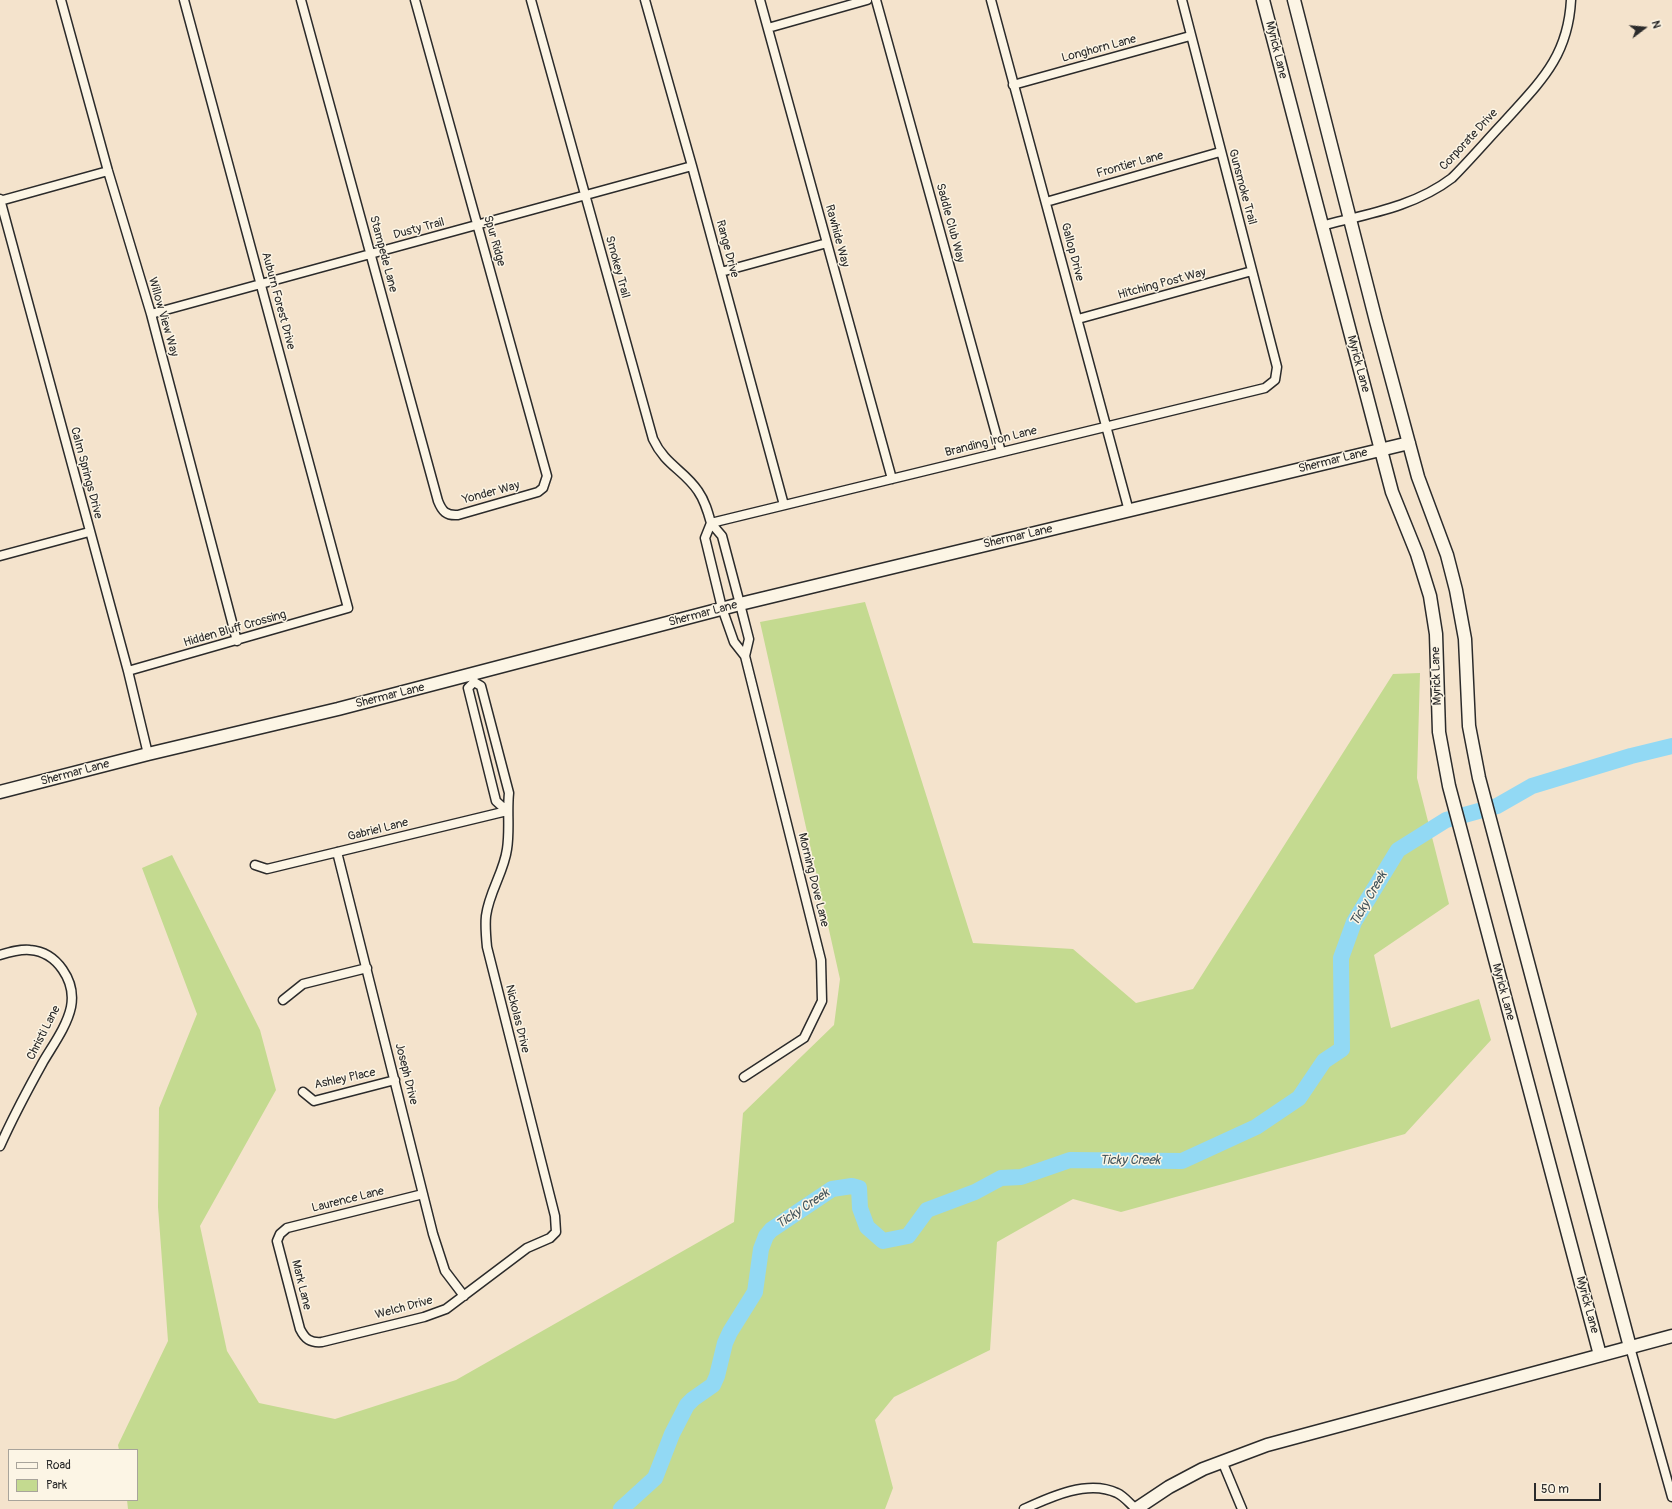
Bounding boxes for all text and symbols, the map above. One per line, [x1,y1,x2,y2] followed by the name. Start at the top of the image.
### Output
[1624,8,1664,48] north arrow
[1649,19,1663,30] text: N
[1262,20,1290,80] street label: Myrick Lane
[1060,32,1138,66] street label: Longhorn Lane
[1437,106,1501,174] street label: Corporate Drive
[1225,148,1259,226] street label: Gunsmoke Trail
[1095,149,1165,181] street label: Frontier Lane
[933,182,967,264] street label: Saddle Club Way
[822,203,852,269] street label: Rawhide Way
[366,214,400,294] street label: Stampede Lane
[480,214,508,268] street label: Spur Ridge
[392,215,446,243] street label: Dusty Trail
[712,219,742,279] street label: Range Drive
[1057,221,1087,283] street label: Gallop Drive
[602,234,632,300] street label: Smokey Trail
[258,251,298,351] street label: Auburn Forest Drive
[1116,265,1208,303] street label: Hitching Post Way
[145,276,181,358] street label: Willow View Way
[1343,334,1373,394] street label: Myrick Lane
[944,424,1038,460] street label: Branding Iron Lane
[67,426,105,520] street label: Calm Springs Drive
[1297,445,1369,477] street label: Shermar Lane
[461,478,521,508] street label: Yonder Way
[982,522,1054,552] street label: Shermar Lane
[667,598,739,630] street label: Shermar Lane
[182,607,288,651] street label: Hidden Bluff Crossing
[1429,646,1445,706] street label: Myrick Lane
[354,680,426,712] street label: Shermar Lane
[39,757,111,789] street label: Shermar Lane
[346,816,410,844] street label: Gabriel Lane
[794,832,832,928] street label: Morning Dove Lane
[1347,869,1391,929] water label: Ticky Creek
[1488,962,1518,1022] street label: Myrick Lane
[502,983,532,1055] street label: Nickolas Drive
[24,1003,64,1063] street label: Christi Lane
[391,1042,421,1106] street label: Joseph Drive
[313,1065,377,1093] street label: Ashley Place
[1100,1153,1160,1169] water label: Ticky Creek
[310,1184,386,1216] street label: Laurence Lane
[774,1186,832,1232] water label: Ticky Creek
[288,1259,314,1311] street label: Mark Lane
[1572,1275,1602,1335] street label: Myrick Lane
[374,1293,434,1323] street label: Welch Drive
[8,1449,138,1501] legend
[46,1458,71,1473] text: Road
[1536,1475,1603,1501] scale bar
[46,1478,67,1493] text: Park
[1541,1482,1569,1497] text: 50 m

